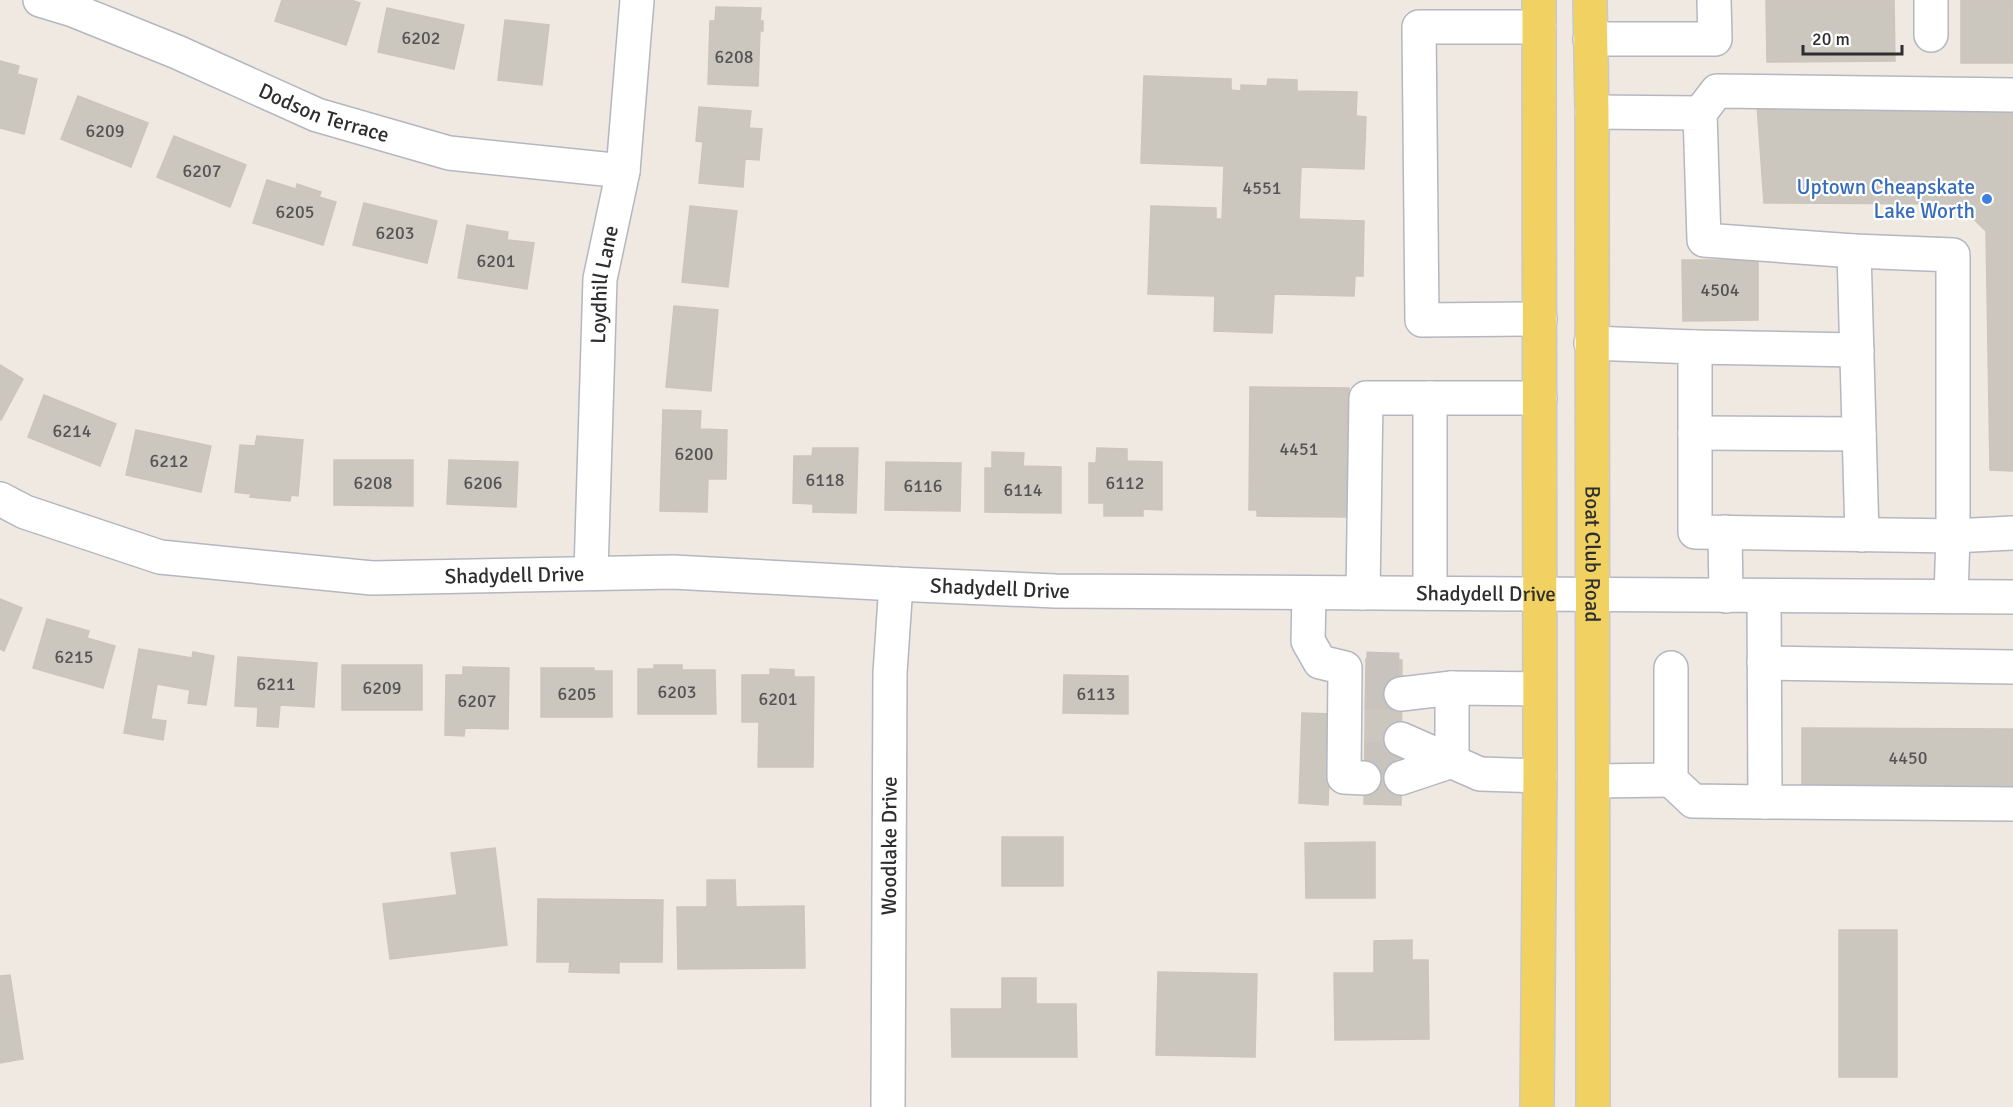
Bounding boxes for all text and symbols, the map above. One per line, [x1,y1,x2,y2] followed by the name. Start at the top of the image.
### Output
[1803,18,1902,56] scale bar
[402,27,440,49] house number: 6202
[1812,28,1850,50] text: 20 m
[715,46,753,68] house number: 6208
[254,77,392,148] street label: Dodson Terrace
[86,120,124,142] house number: 6209
[183,160,221,182] house number: 6207
[1796,174,1975,224] place label: Uptown Cheapskate Lake Worth
[1243,177,1281,199] house number: 4551
[1980,192,1994,206] marker: Uptown Cheapskate Lake Worth
[276,201,314,223] house number: 6205
[376,222,414,244] house number: 6203
[585,223,624,344] street label: Loydhill Lane
[477,250,515,272] house number: 6201
[1701,279,1740,301] house number: 4504
[53,420,92,442] house number: 6214
[1280,438,1318,460] house number: 4451
[675,443,713,465] house number: 6200
[150,450,188,472] house number: 6212
[806,469,844,491] house number: 6118
[354,472,392,494] house number: 6208
[464,472,502,494] house number: 6206
[1106,472,1144,494] house number: 6112
[904,475,942,497] house number: 6116
[1004,479,1043,501] house number: 6114
[1579,486,1606,622] street label: Boat Club Road
[444,561,585,590] street label: Shadydell Drive
[930,573,1070,604] street label: Shadydell Drive
[1416,580,1556,607] street label: Shadydell Drive
[55,646,93,668] house number: 6215
[257,673,295,695] house number: 6211
[363,677,401,699] house number: 6209
[658,681,696,703] house number: 6203
[558,683,596,705] house number: 6205
[1077,683,1115,705] house number: 6113
[759,688,797,710] house number: 6201
[458,690,496,712] house number: 6207
[1889,747,1927,769] house number: 4450
[876,776,903,916] street label: Woodlake Drive

